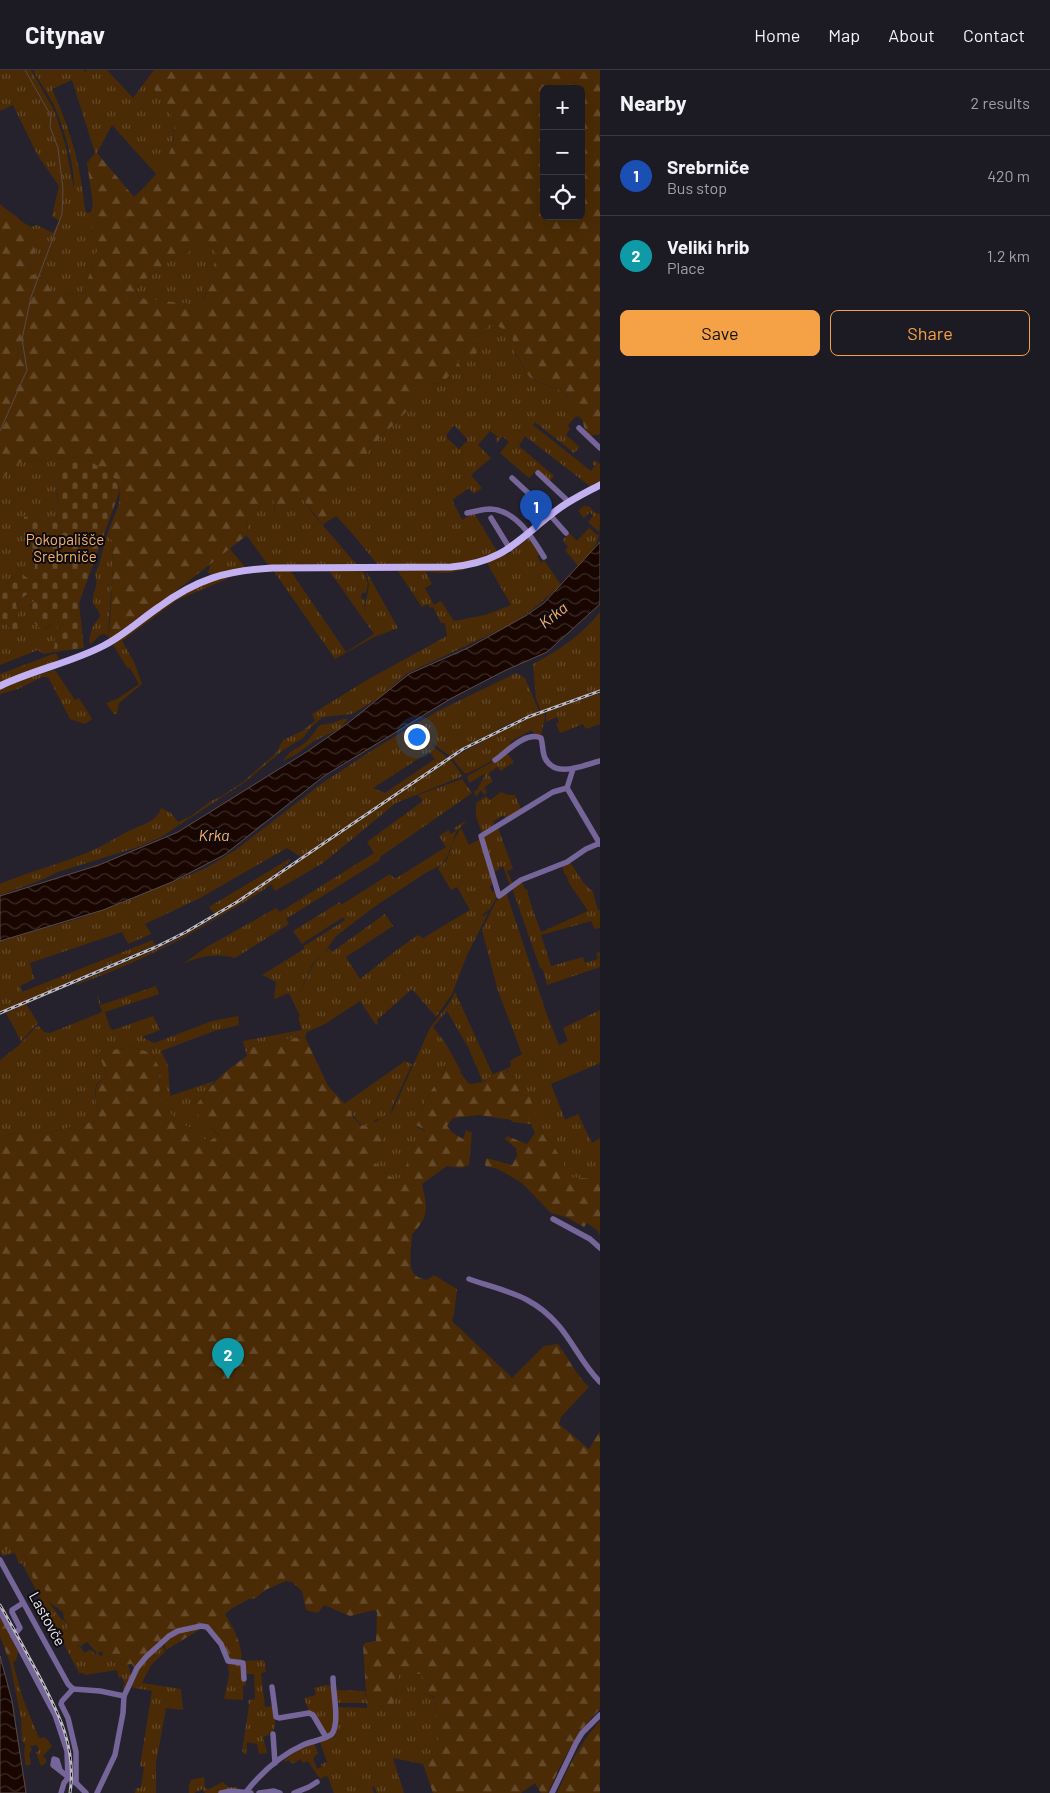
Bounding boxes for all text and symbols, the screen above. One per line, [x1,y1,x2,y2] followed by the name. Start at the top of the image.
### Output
[25,20,105,49] text: Citynav
[754,24,800,46] text: Home
[828,24,860,46] text: Map
[888,24,935,46] text: About
[963,24,1025,46] text: Contact
[540,85,585,220] map controls
[540,85,585,130] button: +
[620,90,686,115] text: Nearby
[971,93,1030,112] text: 2 results
[540,130,585,175] button: −
[667,155,749,178] text: Srebrniče
[633,166,639,185] text: 1
[987,166,1030,185] text: 420 m
[540,175,585,220] button: locate
[667,178,727,197] text: Bus stop
[667,235,750,258] text: Veliki hrib
[632,246,640,265] text: 2
[987,246,1030,265] text: 1.2 km
[667,258,705,277] text: Place
[620,310,820,356] button: Save
[830,310,1030,356] button: Share
[520,490,552,531] pin: 1
[26,530,104,565] park label: Pokopališče Srebrniče
[535,598,571,632] water label: Krka
[404,724,430,750] your location
[198,825,230,844] water label: Krka
[212,1338,244,1379] pin: 2
[26,1588,70,1649] street label: Lastovče

